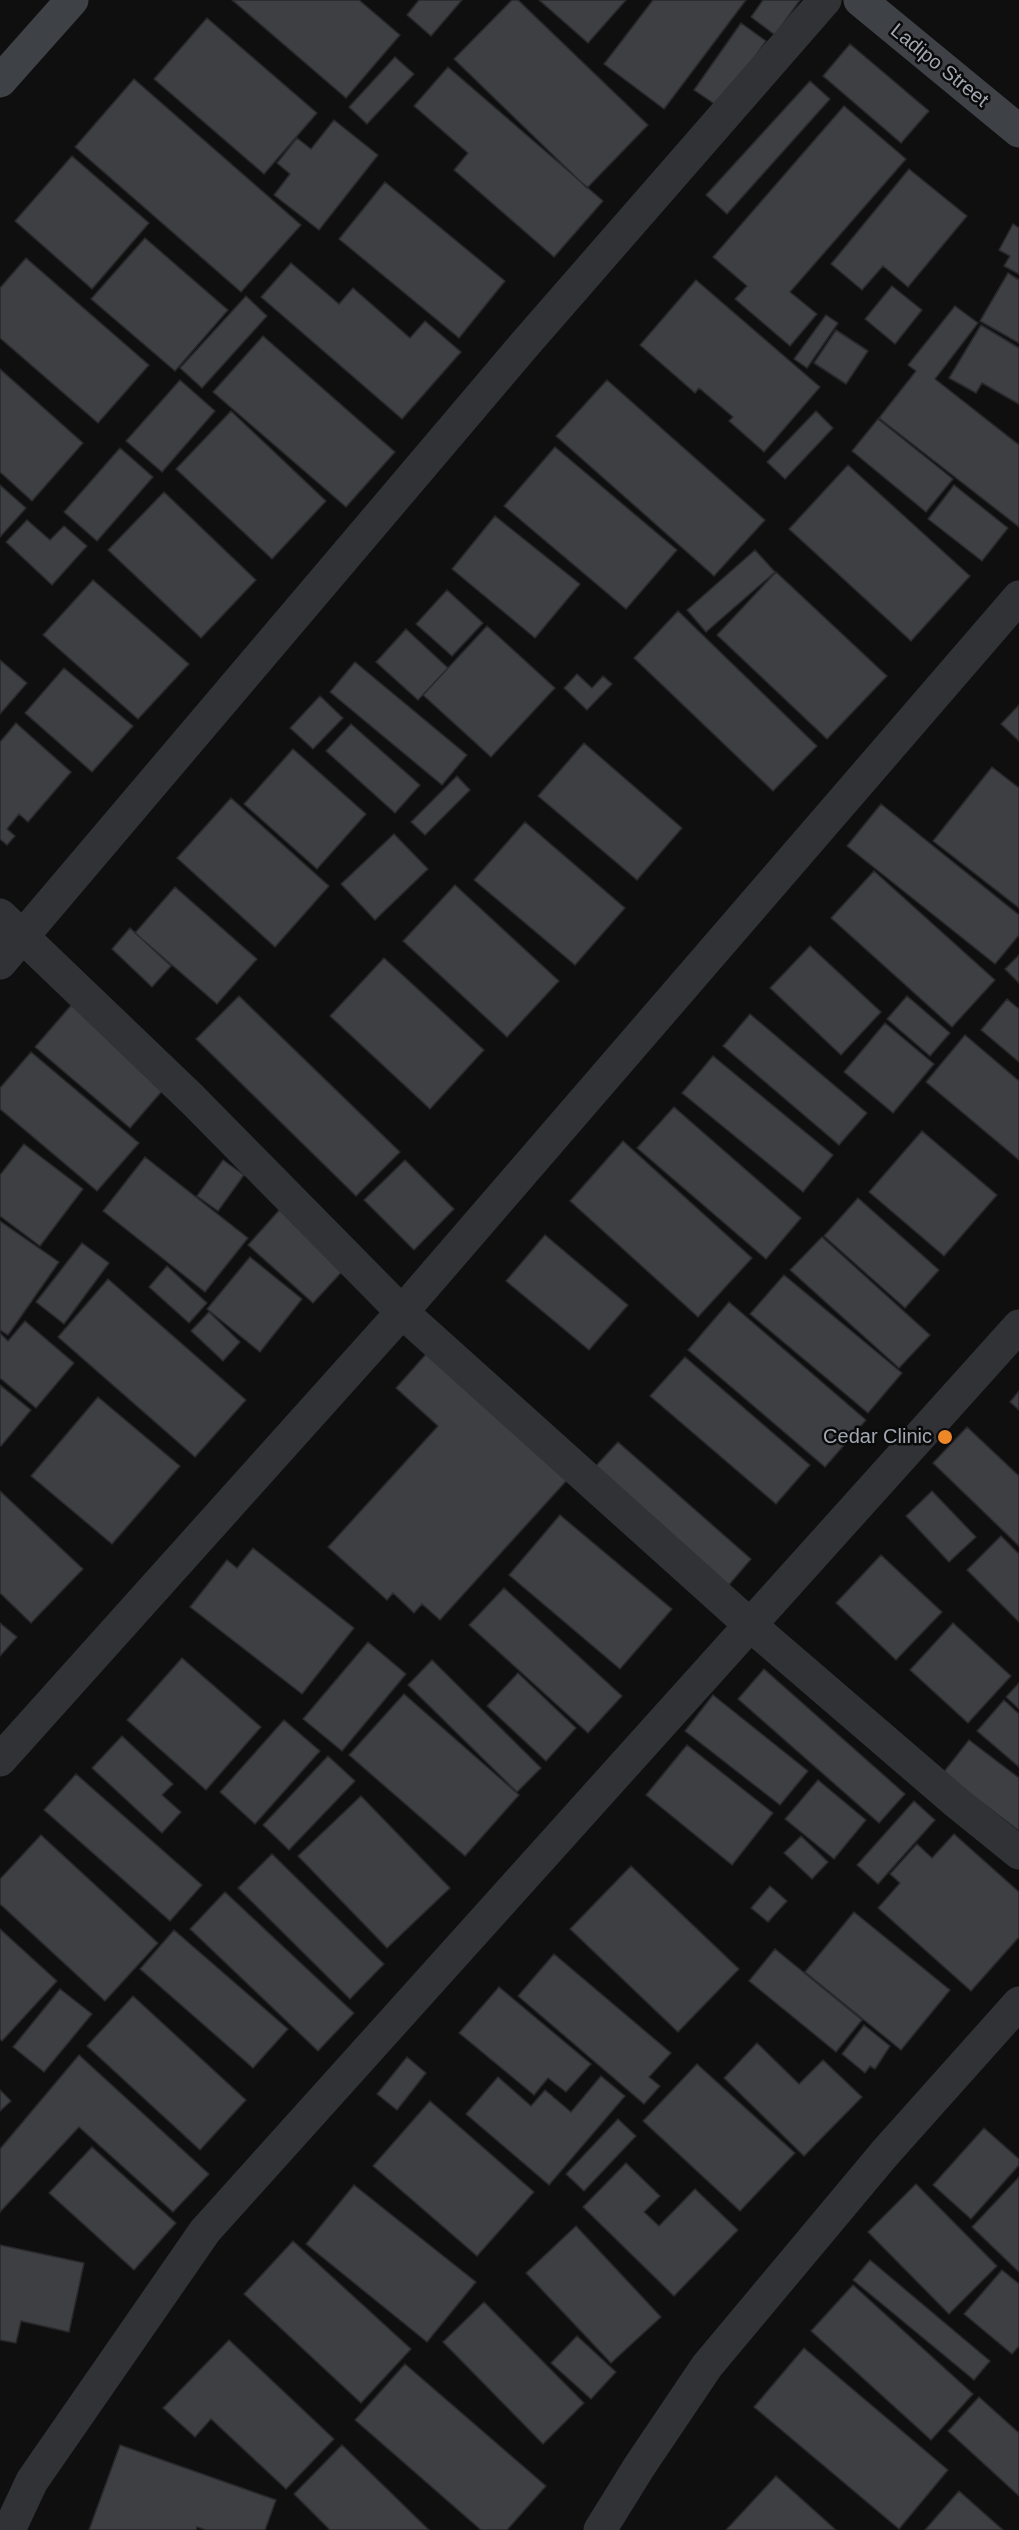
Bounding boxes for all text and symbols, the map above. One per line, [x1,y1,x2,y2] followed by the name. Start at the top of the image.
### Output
[885,19,993,113] street label: Ladipo Street
[823,1425,932,1449] place label: Cedar Clinic
[936,1428,954,1446] marker: Cedar Clinic

